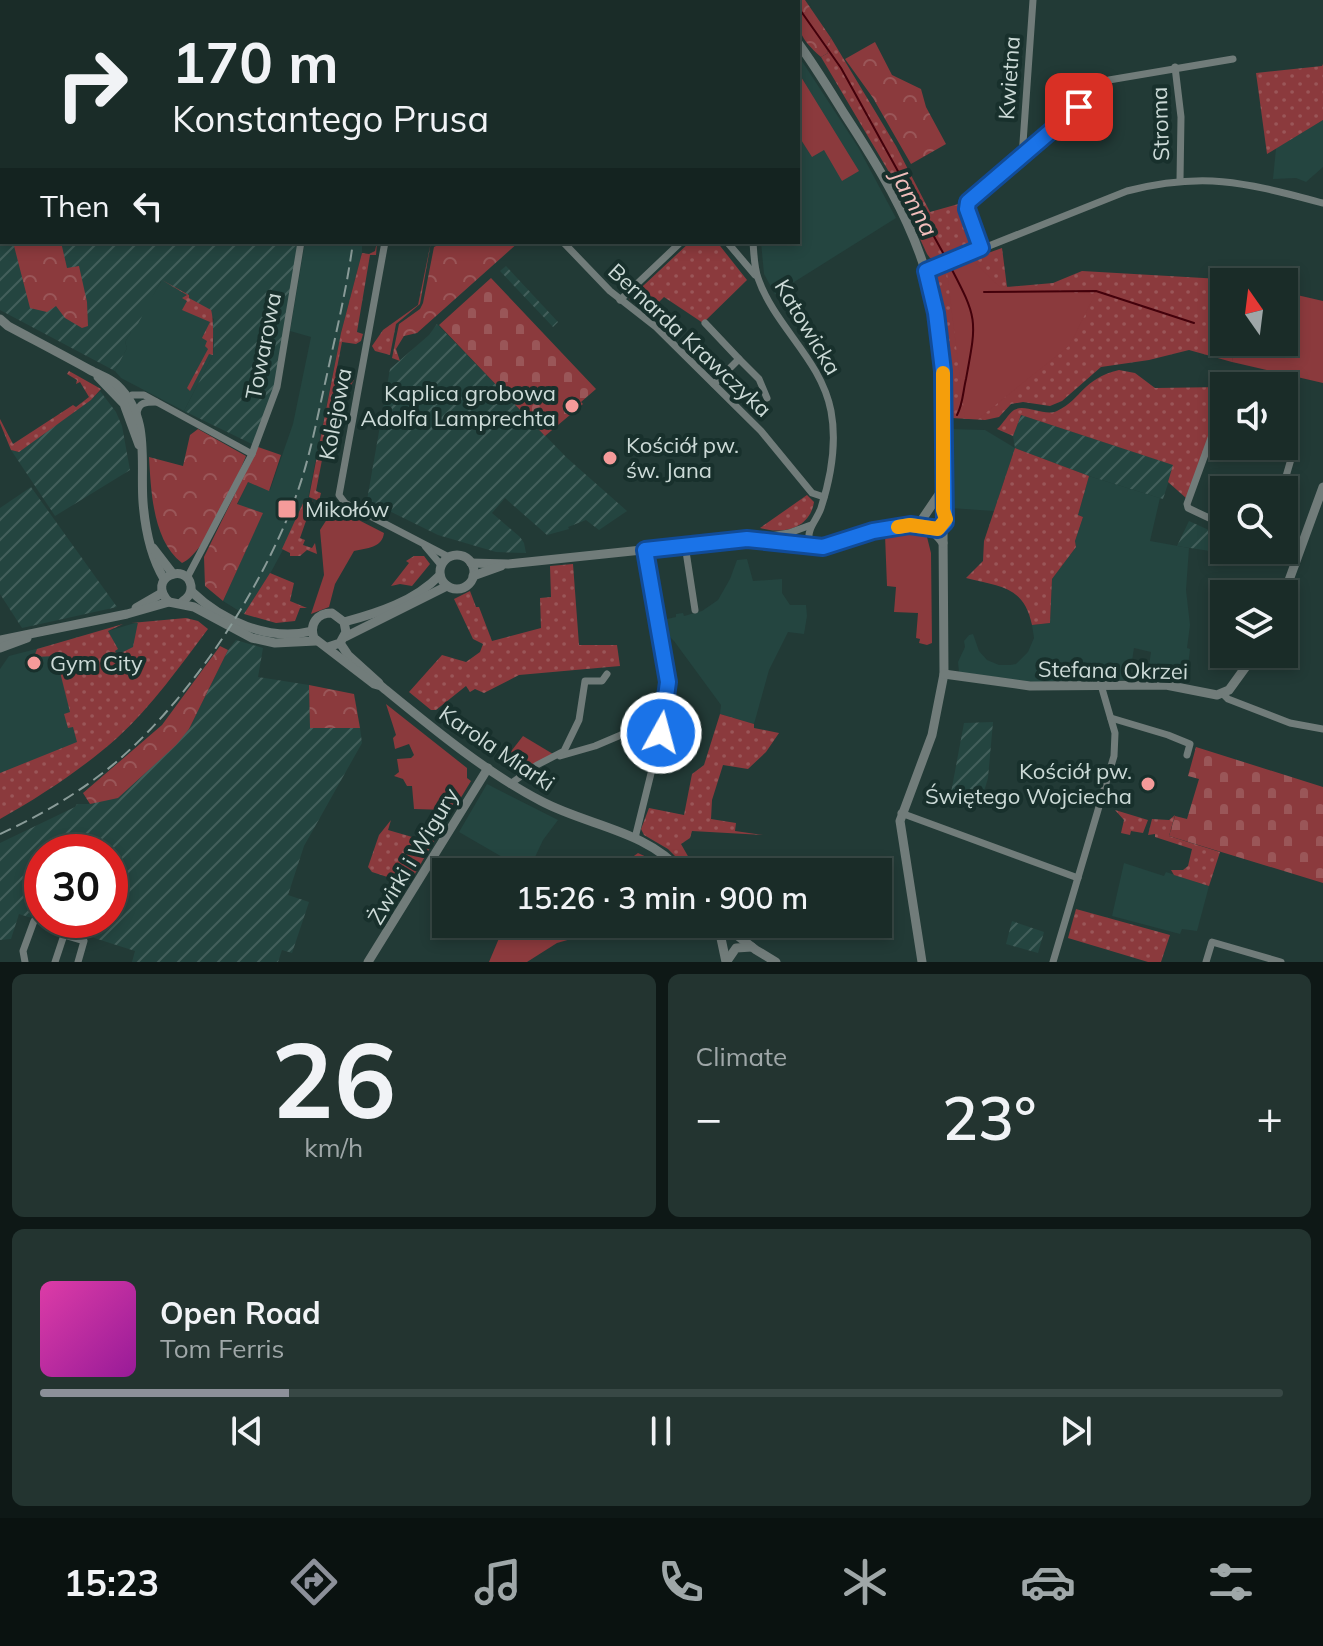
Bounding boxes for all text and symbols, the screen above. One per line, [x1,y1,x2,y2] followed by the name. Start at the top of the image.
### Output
[172,27,339,97] text: 170 m
[40,32,144,136] icon: right
[992,35,1026,121] street label: Kwietna
[1045,73,1113,141] pin
[1057,85,1101,129] icon: arrive
[1145,86,1175,162] street label: Stroma
[172,96,489,141] text: Konstantego Prusa
[884,162,945,241] water label: Jamna
[126,184,170,228] icon: left
[40,187,110,225] text: Then
[603,257,777,423] street label: Bernarda Krawczyka
[1210,268,1298,356] north arrow
[1210,268,1298,668] map controls
[768,274,848,380] street label: Katowicka
[239,290,287,402] street label: Towarowa
[312,366,358,462] street label: Kolejowa
[1210,372,1298,460] button: sound
[360,379,556,432] place label: Kaplica grobowa Adolfa Lamprechta
[563,397,581,415] marker: Kaplica grobowa Adolfa Lamprechta
[626,431,739,484] place label: Kościół pw. św. Jana
[601,449,619,467] marker: Kościół pw. św. Jana
[1210,476,1298,564] button: search
[305,495,389,523] place label: Mikołów
[276,498,298,520] marker: Mikołów
[1210,580,1298,668] button: layers
[50,649,143,677] place label: Gym City
[25,654,43,672] marker: Gym City
[1038,655,1188,685] street label: Stefana Okrzei
[619,691,703,775] position arrow
[434,699,560,797] street label: Karola Miarki
[925,757,1132,810] place label: Kościół pw. Świętego Wojciecha
[1139,775,1157,793] marker: Kościół pw. Świętego Wojciecha
[361,782,465,929] street label: Żwirki i Wigury
[24,834,128,938] speed limit sign: 30
[516,879,808,917] text: 15:26 · 3 min · 900 m
[271,1013,396,1144] text: 26
[696,1040,787,1073] text: Climate
[942,1080,1037,1155] text: 23°
[696,1090,722,1145] text: −
[1257,1090,1283,1145] text: +
[304,1131,363,1164] text: km/h
[160,1294,321,1332] text: Open Road
[160,1332,284,1365] text: Tom Ferris
[225,1409,269,1453] icon: previous
[639,1409,683,1453] icon: pause
[1054,1409,1098,1453] icon: next
[286,1554,342,1610] icon: directions
[470,1554,526,1610] icon: music
[653,1554,709,1610] icon: phone
[837,1554,893,1610] icon: climate
[1020,1554,1076,1610] icon: car
[1203,1554,1259,1610] icon: filters
[64,1560,159,1605] text: 15:23

